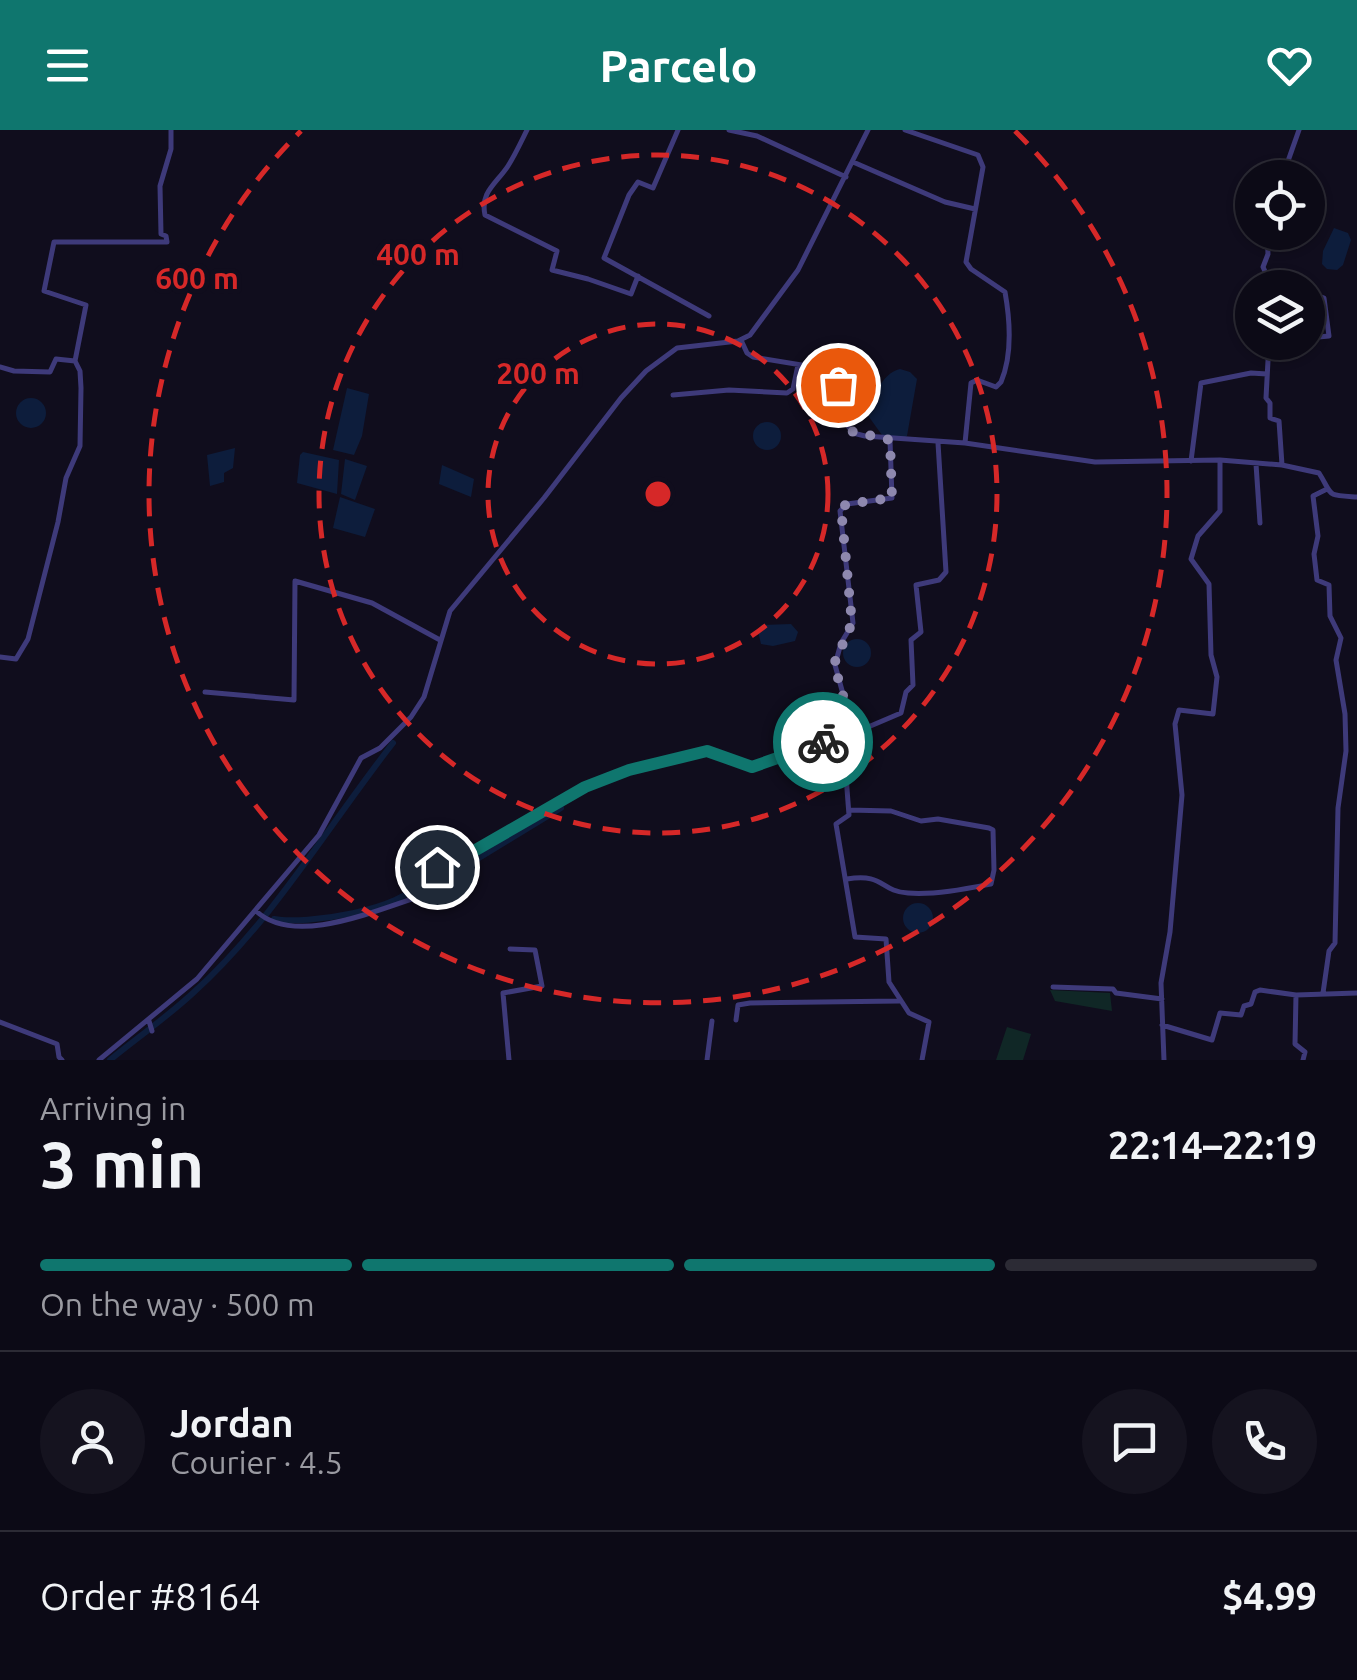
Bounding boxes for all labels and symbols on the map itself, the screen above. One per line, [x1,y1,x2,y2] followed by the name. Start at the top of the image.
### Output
[376,237,460,271] text: 400 m
[155,261,239,295] text: 600 m
[796,343,881,428] pin
[496,356,580,390] text: 200 m
[640,476,676,512] centre of rings
[773,692,873,792] courier
[395,825,480,910] pin

